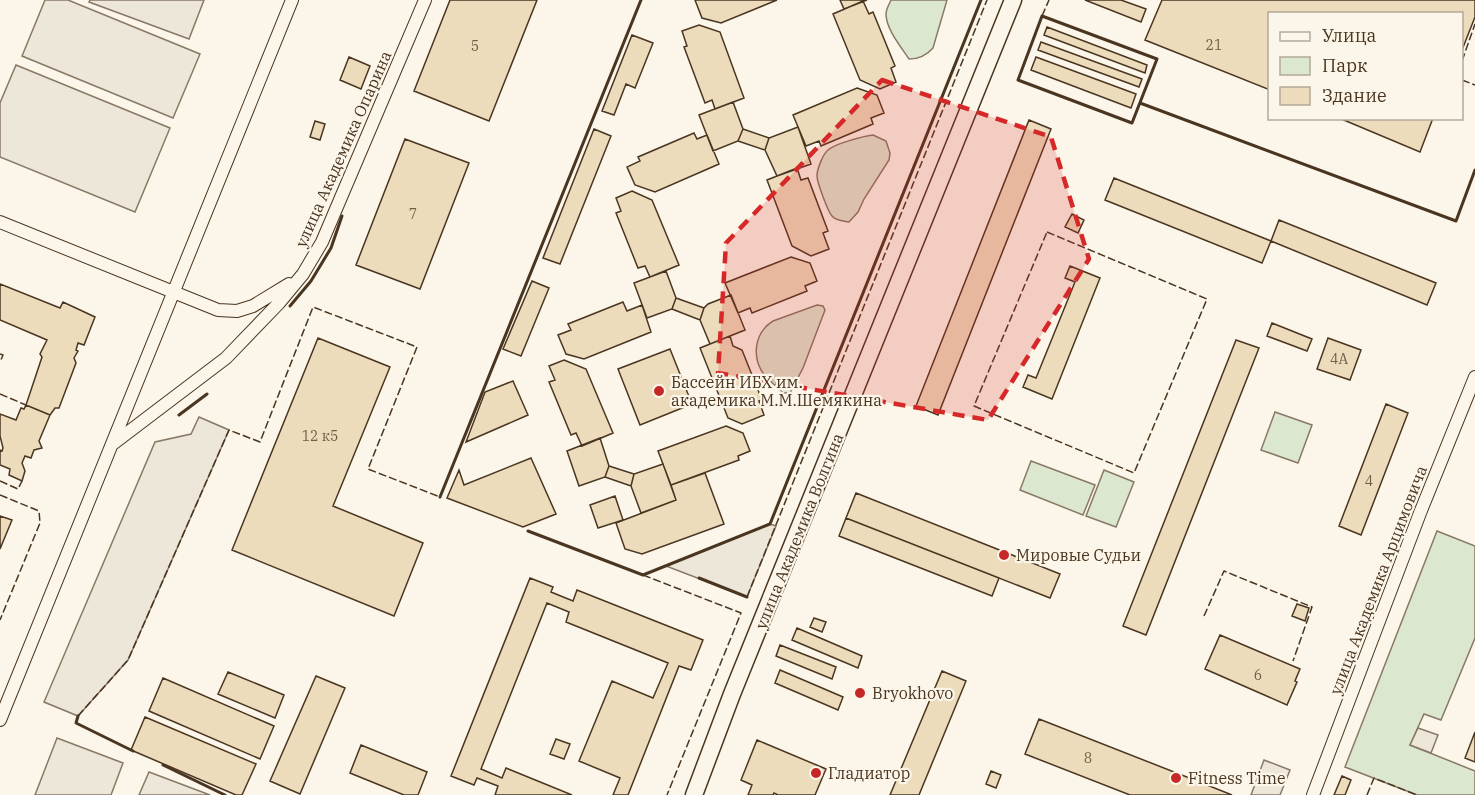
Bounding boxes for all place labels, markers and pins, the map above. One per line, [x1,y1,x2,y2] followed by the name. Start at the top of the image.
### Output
[671,372,882,410] place label: Бассейн ИБХ им. академика М.М.Шемякина
[652,384,666,398] marker: Бассейн ИБХ им. академика М.М.Шемякина
[1016,545,1141,565] place label: Мировые Судьи
[997,548,1011,562] marker: Мировые Судьи
[872,683,953,703] place label: Bryokhovo
[853,686,867,700] marker: Bryokhovo
[828,763,911,783] place label: Гладиатор
[809,766,823,780] marker: Гладиатор
[1188,768,1286,788] place label: Fitness Time
[1169,771,1183,785] marker: Fitness Time

